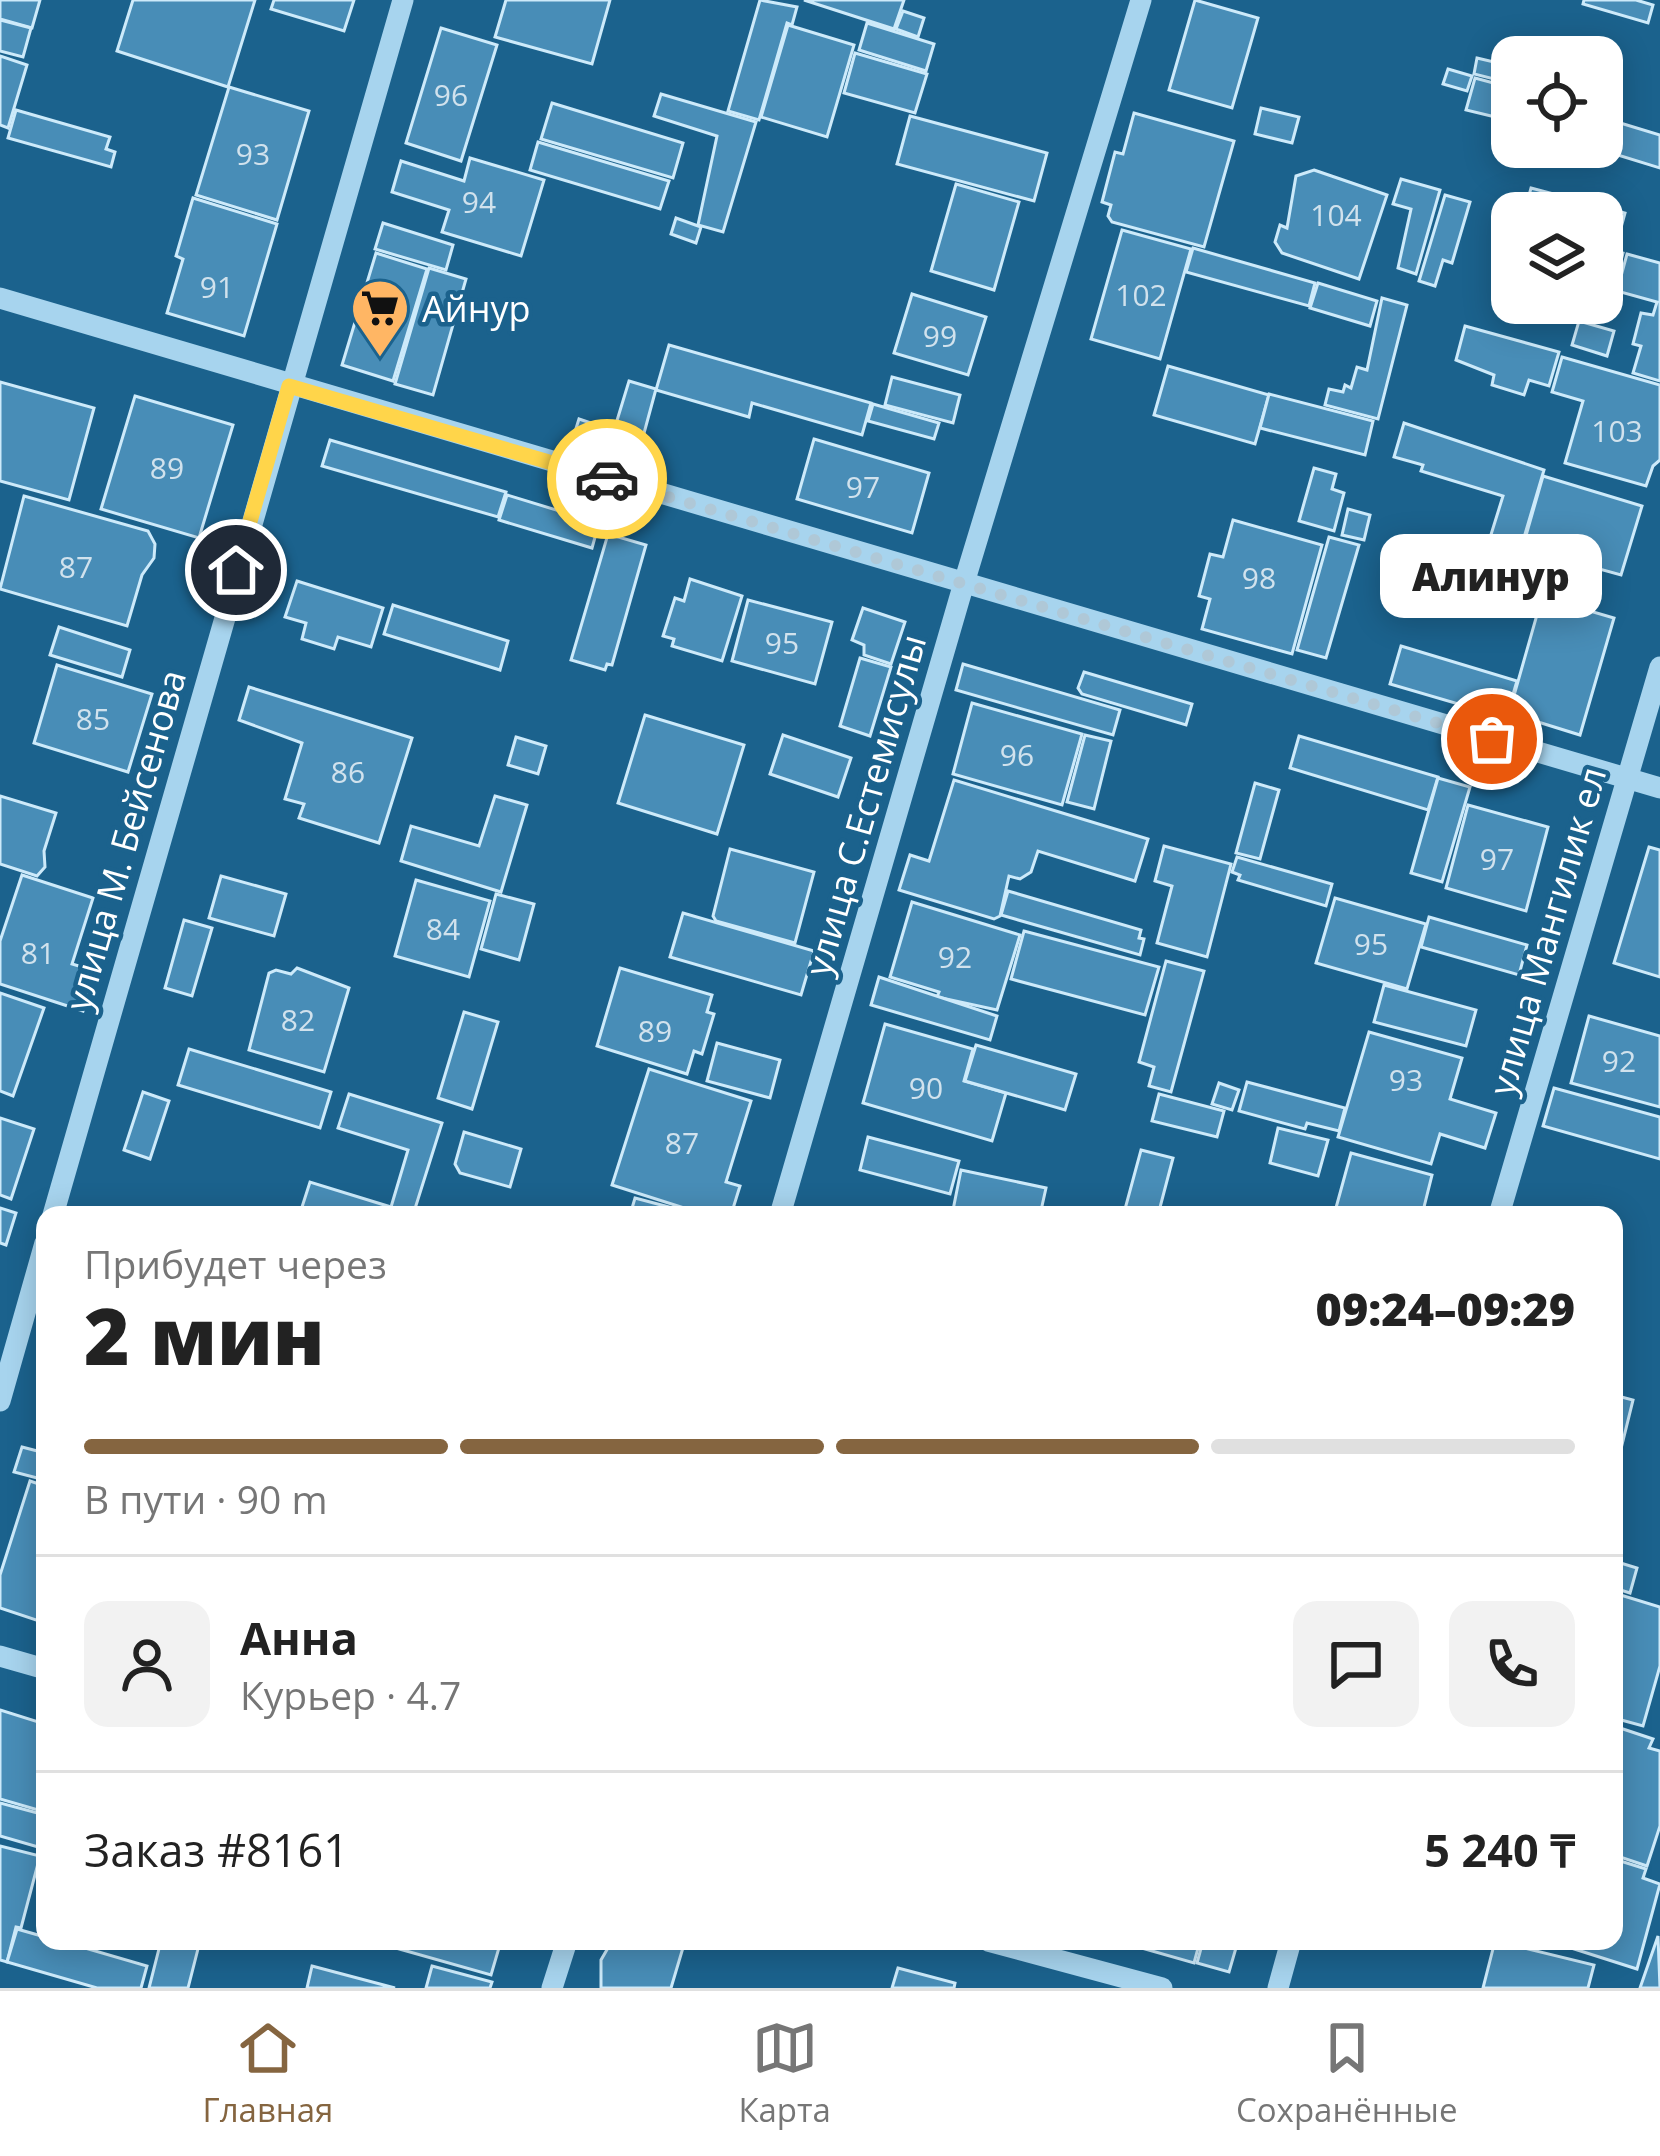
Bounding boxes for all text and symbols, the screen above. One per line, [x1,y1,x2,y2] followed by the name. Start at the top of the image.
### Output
[1491,36,1623,324] map controls
[1491,36,1623,168] button: locate
[434,74,468,115] house number: 96
[236,133,270,174] house number: 93
[462,181,496,222] house number: 94
[1491,192,1623,324] button: layers
[1310,194,1362,235] house number: 104
[200,266,234,307] house number: 91
[1115,274,1167,315] house number: 102
[349,277,411,359] supermarket icon: Айнур
[422,284,531,333] place label: Айнур
[923,315,957,356] house number: 99
[1591,410,1643,451] house number: 103
[547,419,667,539] courier
[574,446,640,512] icon: car
[150,447,184,488] house number: 89
[846,466,880,507] house number: 97
[185,519,287,621] pin
[1381,535,1603,619] callout: Алинур
[203,537,269,603] icon: home
[59,546,93,587] house number: 87
[1412,549,1570,602] text: Алинур
[1242,557,1276,598] house number: 98
[765,622,799,663] house number: 95
[793,629,937,981] street label: улица С.Естемисулы
[53,664,197,1016] street label: улица М. Бейсенова
[1441,688,1543,790] pin
[76,698,110,739] house number: 85
[1459,706,1525,772] icon: bag
[1000,734,1034,775] house number: 96
[331,751,365,792] house number: 86
[1477,761,1617,1101] street label: улица Мангилик ел
[1480,838,1514,879] house number: 97
[426,908,460,949] house number: 84
[1354,923,1388,964] house number: 95
[21,932,55,973] house number: 81
[938,936,972,977] house number: 92
[281,999,315,1040] house number: 82
[638,1010,672,1051] house number: 89
[1602,1040,1636,1081] house number: 92
[1389,1059,1423,1100] house number: 93
[909,1067,943,1108] house number: 90
[665,1122,699,1163] house number: 87
[84,1237,387,1290] text: Прибудет через
[1316,1278,1575,1339] text: 09:24–09:29
[84,1282,325,1388] text: 2 мин
[84,1472,328,1525] text: В пути · 90 m
[84,1601,210,1727] button: person
[1293,1601,1419,1727] button: chat
[1449,1601,1575,1727] button: phone
[240,1607,358,1668] text: Анна
[240,1668,461,1721] text: Курьер · 4.7
[84,1819,349,1880] text: Заказ #8161
[1424,1819,1575,1880] text: 5 240 ₸
[203,2015,333,2132] tab: Главная
[738,2015,831,2132] tab: Карта
[1236,2015,1457,2132] tab: Сохранённые

